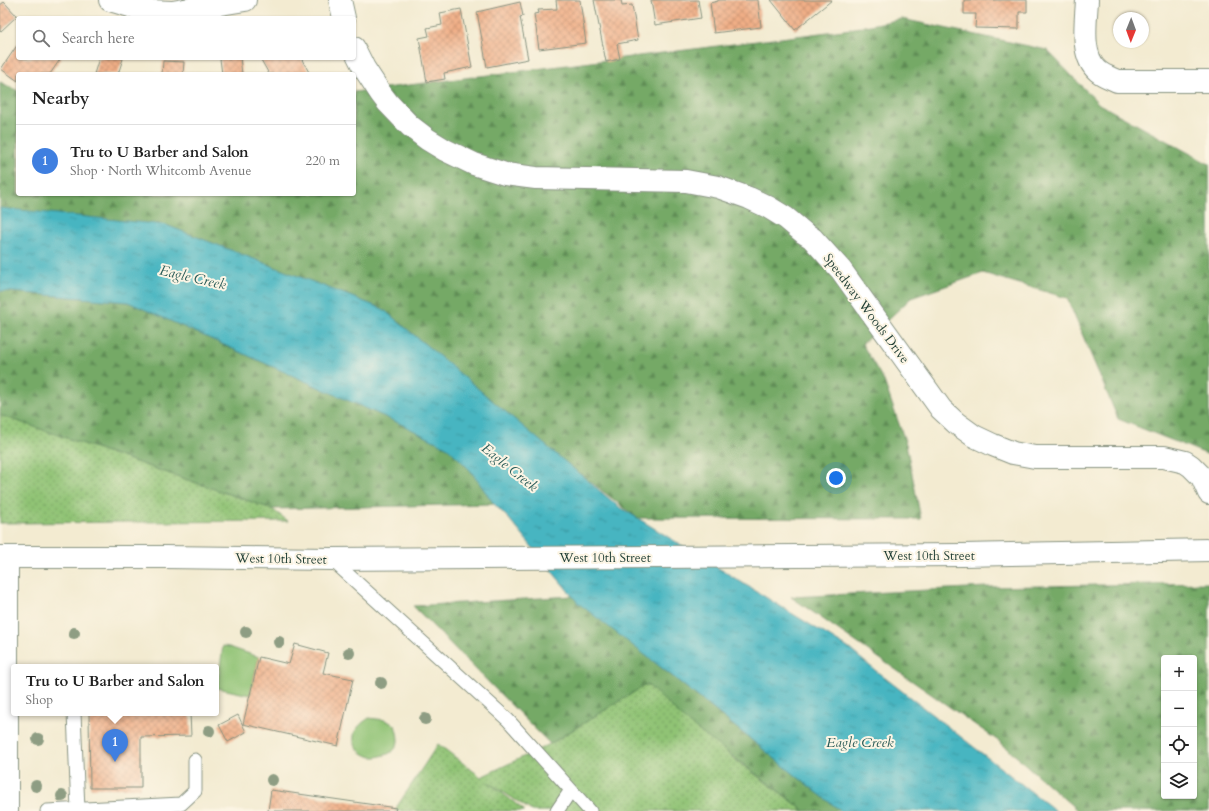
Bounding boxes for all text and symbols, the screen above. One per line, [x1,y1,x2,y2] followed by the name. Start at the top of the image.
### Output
[1113,12,1149,48] north arrow
[16,16,356,60] search box
[30,27,52,49] icon: search
[62,28,135,48] text: Search here
[32,87,89,110] text: Nearby
[70,142,249,162] text: Tru to U Barber and Salon
[42,152,48,170] text: 1
[306,152,340,170] text: 220 m
[70,162,251,180] text: Shop · North Whitcomb Avenue
[819,250,914,367] street label: Speedway Woods Drive
[158,261,228,294] water label: Eagle Creek
[478,439,542,496] water label: Eagle Creek
[826,468,846,488] your location
[882,547,975,565] street label: West 10th Street
[234,549,327,569] street label: West 10th Street
[558,549,651,567] street label: West 10th Street
[1161,655,1197,799] map controls
[1161,655,1197,691] button: +
[11,664,219,716] popup
[26,671,204,691] text: Tru to U Barber and Salon
[26,691,53,709] text: Shop
[1161,691,1197,727] button: −
[1161,727,1197,763] button: locate
[102,729,128,762] pin: 1
[826,733,894,752] water label: Eagle Creek
[1161,763,1197,799] button: layers

